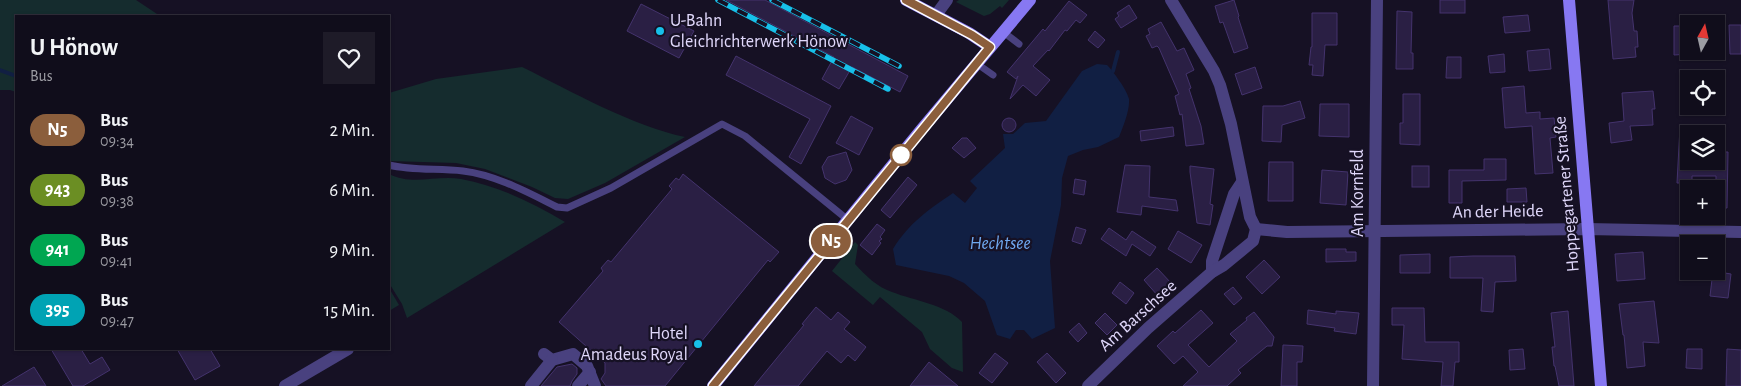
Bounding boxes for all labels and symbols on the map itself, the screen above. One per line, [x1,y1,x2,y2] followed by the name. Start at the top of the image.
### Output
[670,12,848,51] place label: U-Bahn Gleichrichterwerk Hönow
[1680,15,1725,60] north arrow
[654,25,666,37] marker: U-Bahn Gleichrichterwerk Hönow
[1551,115,1583,273] street label: Hoppegartener Straße
[890,144,912,166] unlabelled marker
[1349,149,1367,237] street label: Am Kornfeld
[1452,202,1544,222] street label: An der Heide
[808,225,854,257] line badge: N5
[969,234,1031,253] water label: Hechtsee
[1096,277,1180,355] street label: Am Barschsee
[581,325,688,364] place label: Hotel Amadeus Royal
[692,338,704,350] marker: Hotel Amadeus Royal

